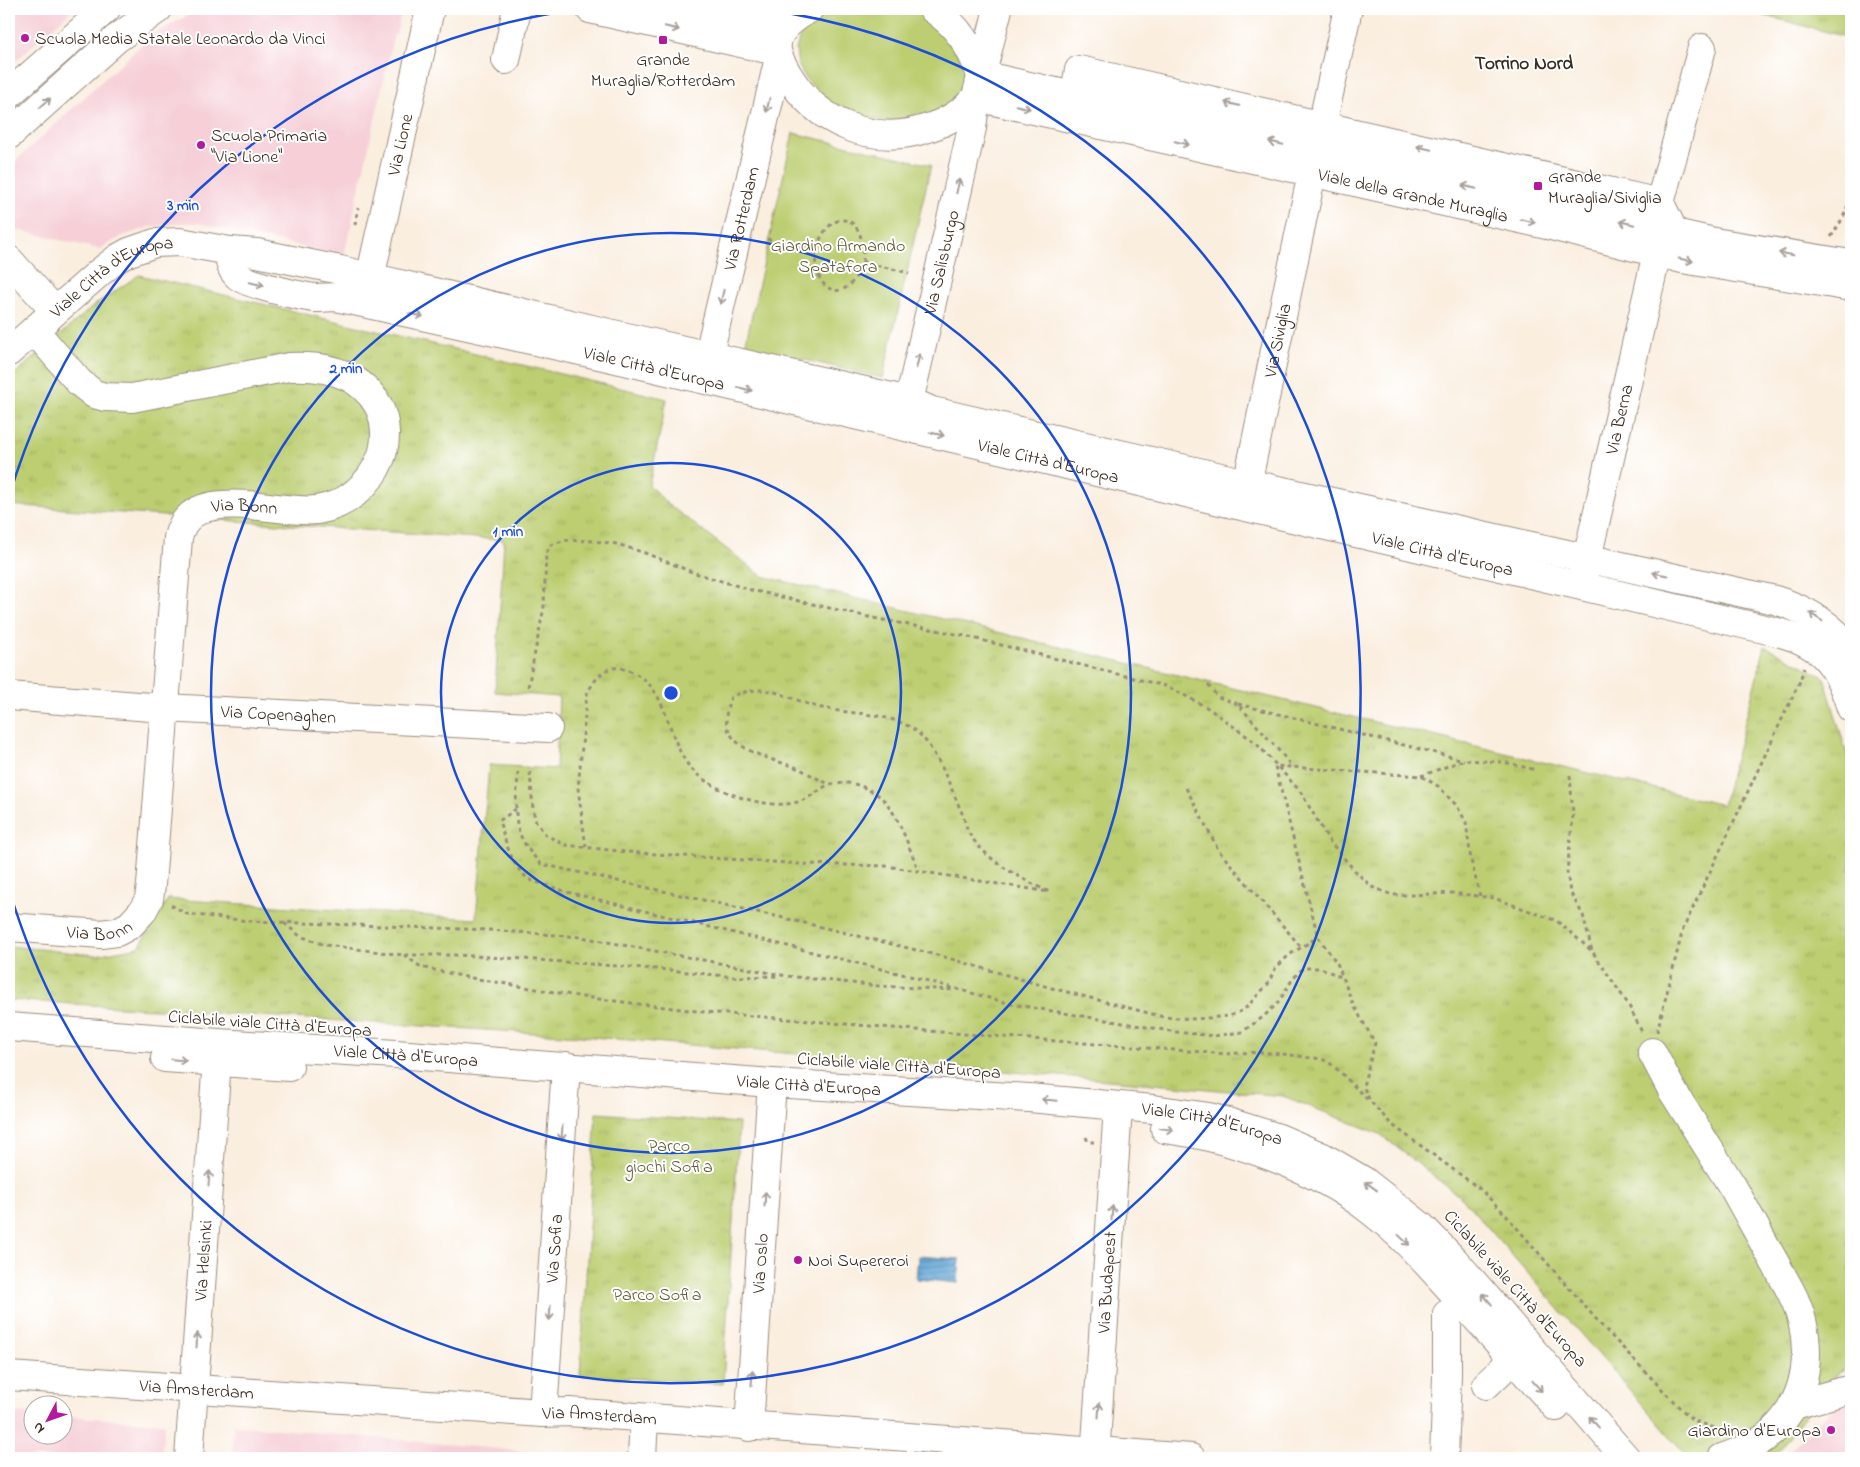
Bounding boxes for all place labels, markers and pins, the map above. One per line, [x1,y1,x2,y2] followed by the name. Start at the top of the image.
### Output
[35,27,325,53] place label: Scuola Media Statale Leonardo da Vinci
[19,32,31,44] marker: Scuola Media Statale Leonardo da Vinci
[657,34,669,46] marker: Grande Muraglia/Rotterdam
[591,48,735,96] place label: Grande Muraglia/Rotterdam
[211,124,327,171] place label: Scuola Primaria "Via Lione"
[195,139,207,151] marker: Scuola Primaria "Via Lione"
[1548,165,1662,213] place label: Grande Muraglia/Siviglia
[1532,180,1544,192] marker: Grande Muraglia/Siviglia
[662,684,680,702] centre of rings
[808,1249,909,1275] place label: Noi Supereroi
[792,1254,804,1266] marker: Noi Supereroi
[1687,1419,1821,1445] place label: Giardino d'Europa
[1825,1424,1837,1436] marker: Giardino d'Europa

